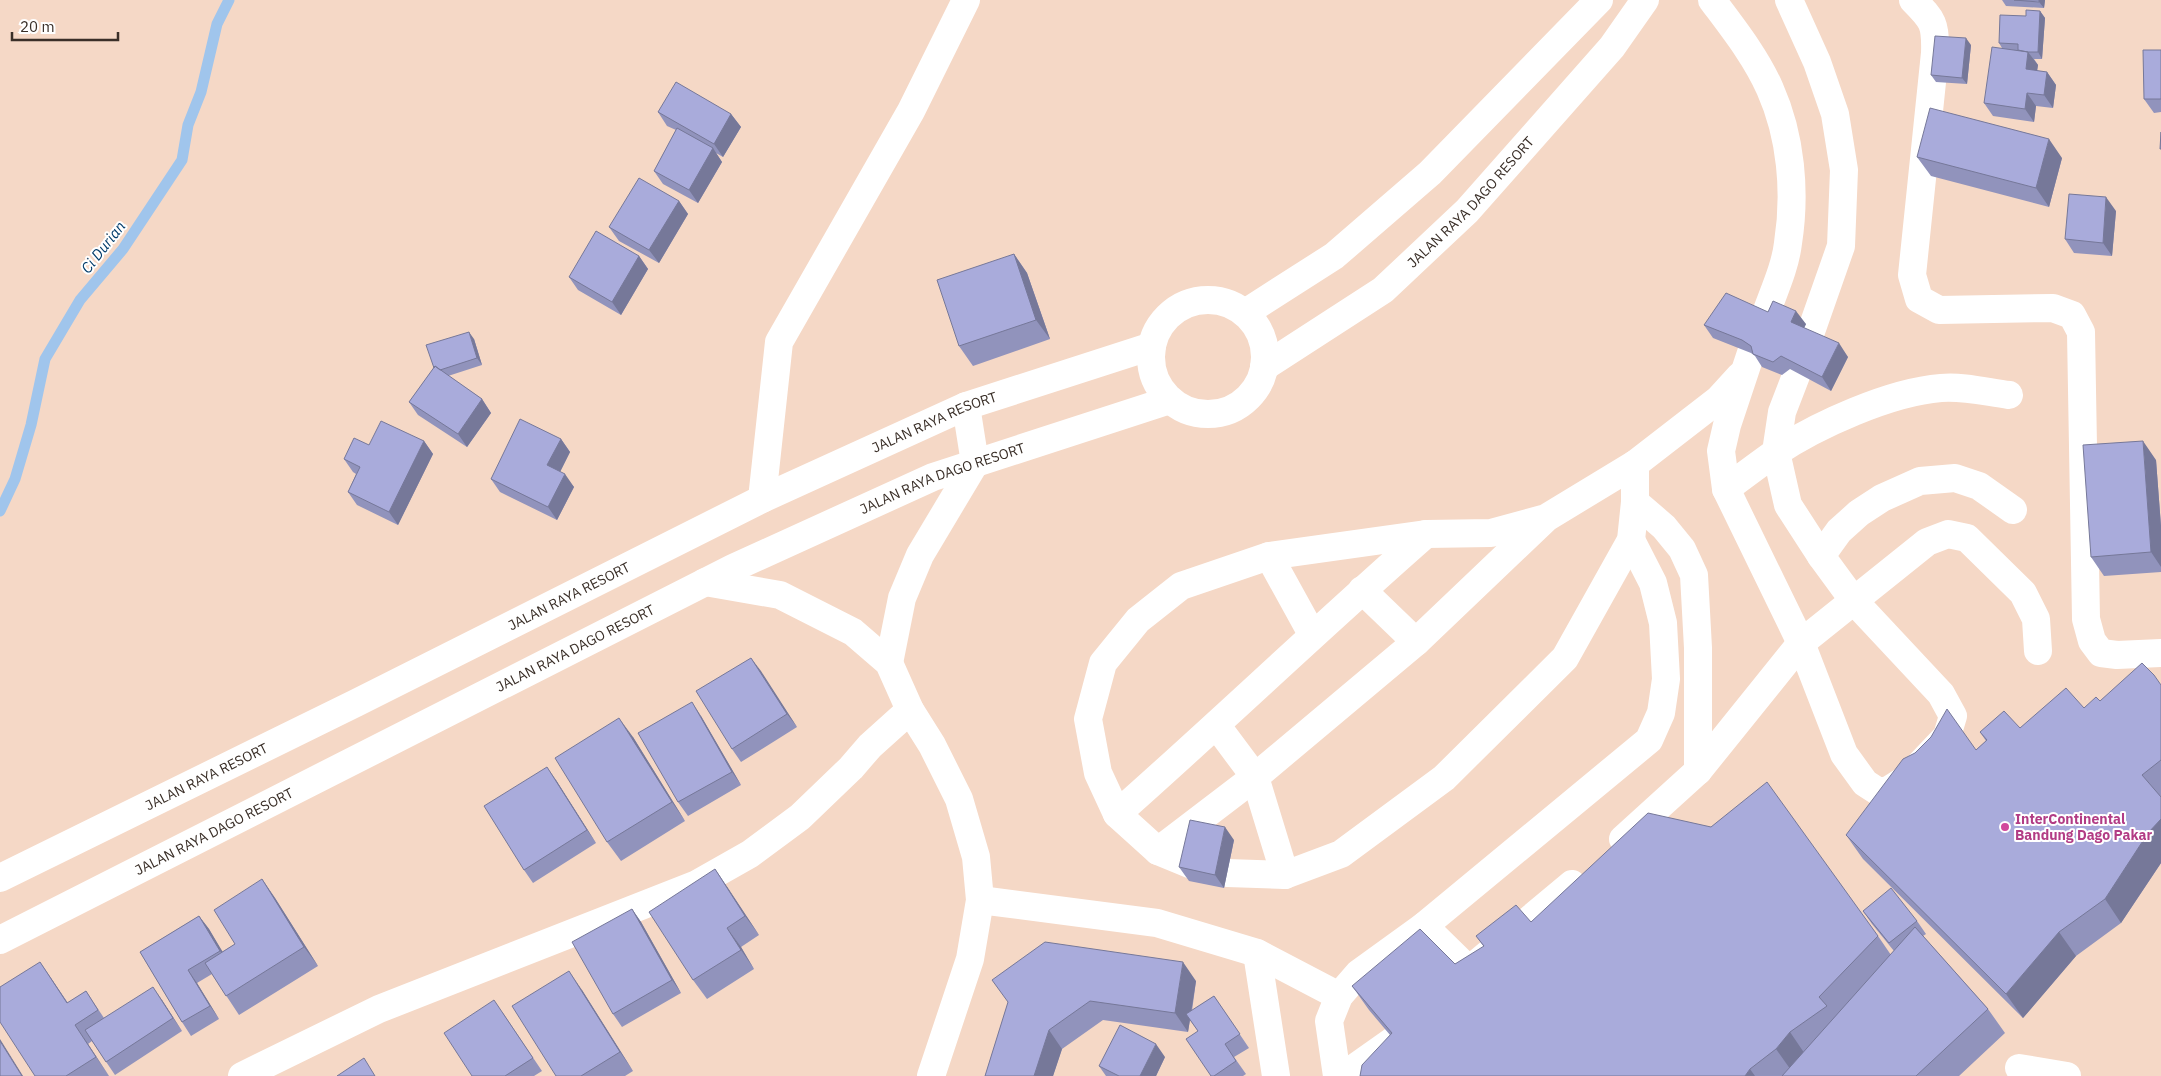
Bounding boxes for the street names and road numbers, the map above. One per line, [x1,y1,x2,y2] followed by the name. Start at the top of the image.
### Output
[1403,133,1538,271] street label: JALAN RAYA DAGO RESORT
[869,388,999,457] street label: JALAN RAYA RESORT
[857,439,1027,518] street label: JALAN RAYA DAGO RESORT
[505,558,633,634] street label: JALAN RAYA RESORT
[493,600,657,696] street label: JALAN RAYA DAGO RESORT
[142,739,271,814] street label: JALAN RAYA RESORT
[132,784,296,879] street label: JALAN RAYA DAGO RESORT

